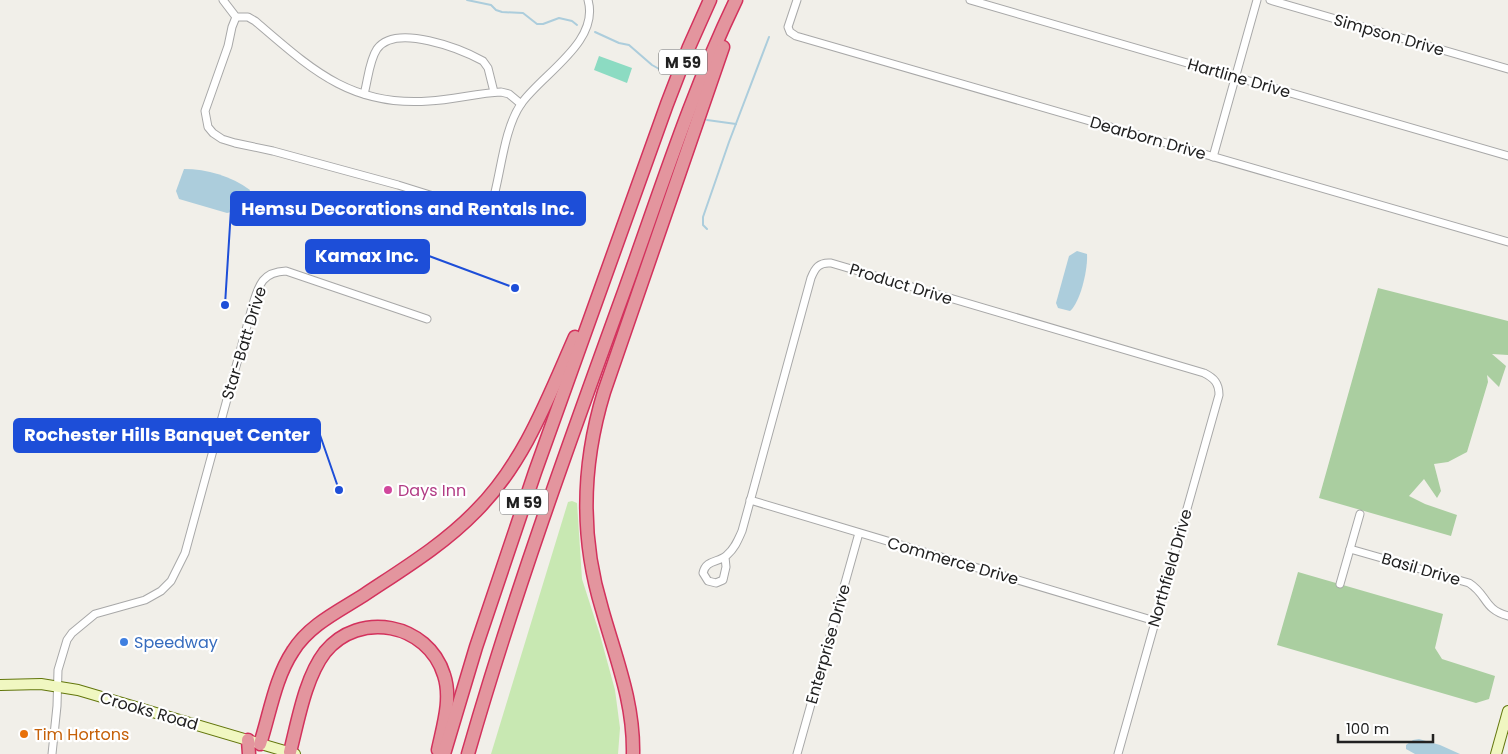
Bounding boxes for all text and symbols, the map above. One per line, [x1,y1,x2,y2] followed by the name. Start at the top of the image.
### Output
[1331,8,1447,62] street label: Simpson Drive
[659,50,707,74] road number: M 59
[1185,52,1293,104] street label: Hartline Drive
[1087,110,1209,166] street label: Dearborn Drive
[231,192,585,225] callout: Hemsu Decorations and Rentals Inc.
[241,196,575,221] text: Hemsu Decorations and Rentals Inc.
[306,240,429,273] callout: Kamax Inc.
[315,243,419,268] text: Kamax Inc.
[847,257,955,311] street label: Product Drive
[216,283,272,403] street label: Star-Batt Drive
[14,419,320,452] callout: Rochester Hills Banquet Center
[24,422,310,447] text: Rochester Hills Banquet Center
[398,479,466,502] place label: Days Inn
[382,484,394,496] marker: Days Inn
[500,490,548,514] road number: M 59
[1142,506,1198,630] street label: Northfield Drive
[885,531,1021,591] street label: Commerce Drive
[1379,547,1463,591] street label: Basil Drive
[800,581,856,707] street label: Enterprise Drive
[134,631,218,654] place label: Speedway
[118,636,130,648] marker: Speedway
[97,686,201,736] street label: Crooks Road
[1338,712,1433,744] scale bar
[1346,718,1389,739] text: 100 m
[34,723,129,746] place label: Tim Hortons
[18,728,30,740] marker: Tim Hortons

